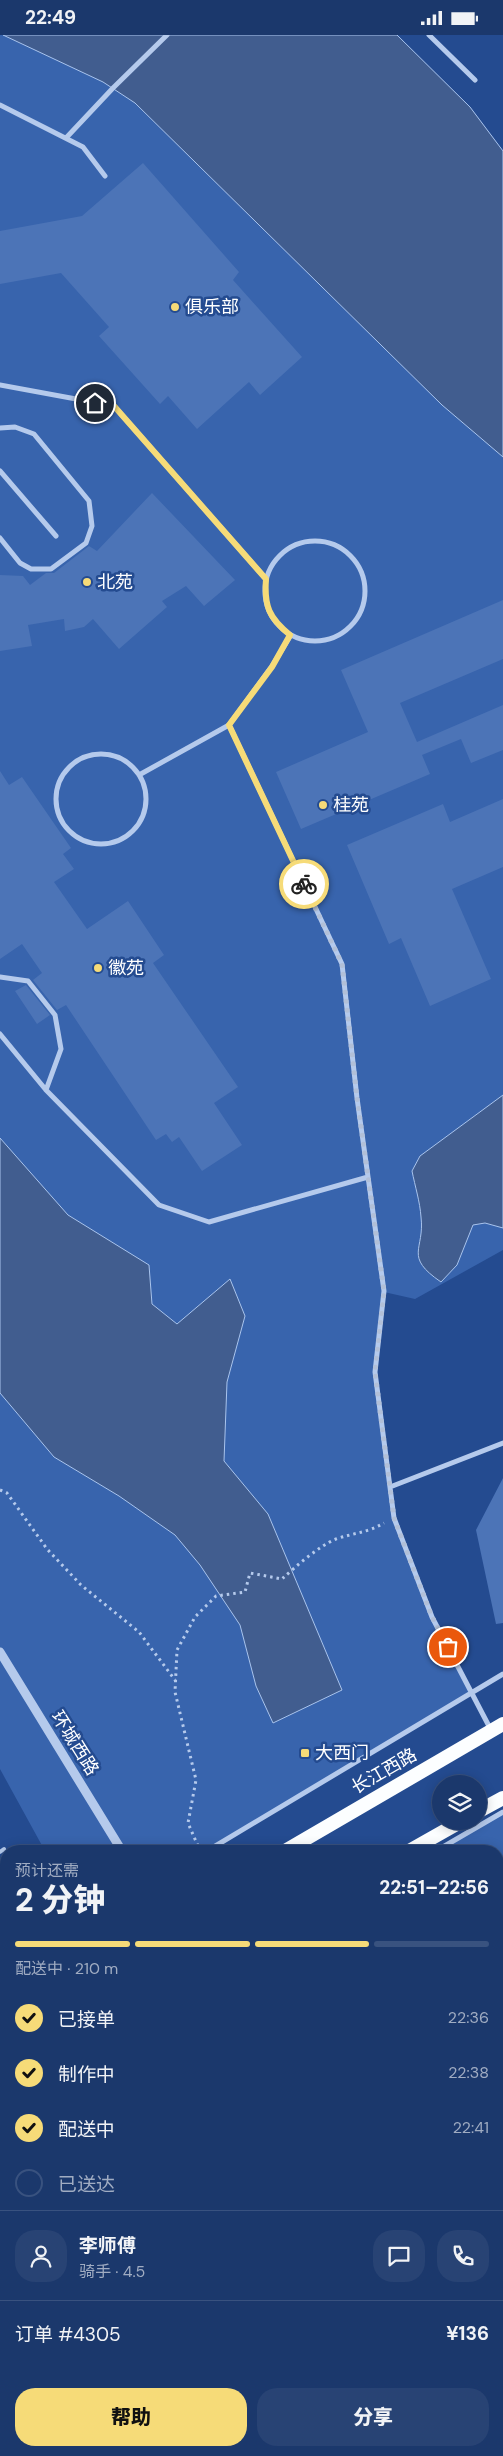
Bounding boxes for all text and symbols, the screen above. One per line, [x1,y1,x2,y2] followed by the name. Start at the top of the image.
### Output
[25,5,76,30] text: 22:49
[185,295,239,319] place label: 俱乐部
[169,301,181,313] marker: 俱乐部
[74,382,116,424] pin
[81,389,109,417] icon: home
[97,570,133,594] place label: 北苑
[81,576,93,588] marker: 北苑
[333,793,369,817] place label: 桂苑
[317,799,329,811] marker: 桂苑
[279,859,329,909] courier
[290,870,318,898] icon: bike
[108,956,144,980] place label: 徽苑
[92,962,104,974] marker: 徽苑
[427,1626,469,1668] pin
[434,1633,462,1661] icon: bag
[46,1706,104,1780] street label: 环城西路
[315,1741,369,1765] place label: 大西门
[347,1743,421,1799] street label: 长江西路
[299,1747,311,1759] marker: 大西门
[432,1775,487,1830] map controls
[432,1775,487,1830] button: layers
[15,1860,79,1881] text: 预计还需
[379,1875,489,1900] text: 22:51–22:56
[15,1879,105,1921] text: 2 分钟
[15,1958,118,1979] text: 配送中 · 210 m
[15,2004,43,2032] icon: check
[58,2007,115,2032] text: 已接单
[448,2007,489,2028] text: 22:36
[15,2059,43,2087] icon: check
[58,2062,115,2087] text: 制作中
[448,2062,489,2083] text: 22:38
[15,2114,43,2142] icon: check
[58,2117,115,2142] text: 配送中
[453,2117,489,2138] text: 22:41
[58,2172,115,2197] text: 已送达
[15,2230,67,2282] button: person
[373,2230,425,2282] button: chat
[437,2230,489,2282] button: phone
[79,2233,136,2258] text: 李师傅
[79,2261,145,2282] text: 骑手 · 4.5
[446,2321,489,2346] text: ¥136
[15,2322,121,2347] text: 订单 #4305
[15,2388,247,2446] button: 帮助
[257,2388,489,2446] button: 分享

